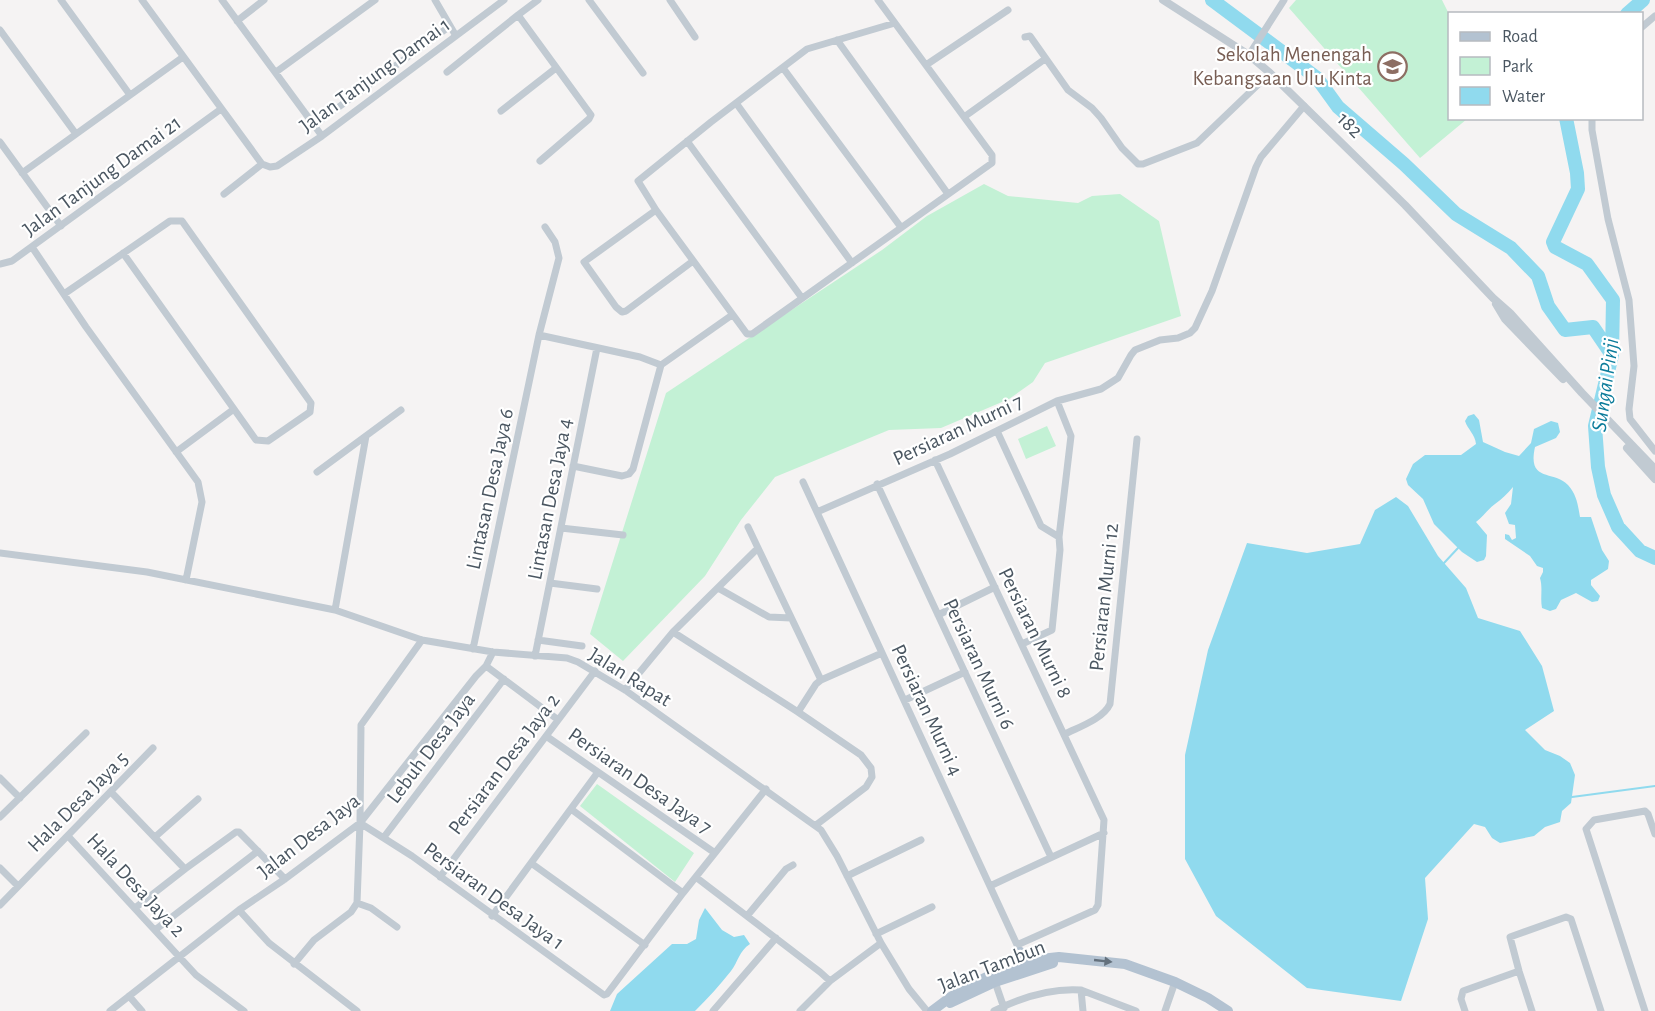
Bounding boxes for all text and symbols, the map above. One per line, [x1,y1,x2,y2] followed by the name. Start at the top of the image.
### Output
[1448,12,1643,120] legend
[296,14,454,136] street label: Jalan Tanjung Damai 1
[1502,28,1538,46] text: Road
[1192,44,1372,89] place label: Sekolah Menengah Kebangsaan Ulu Kinta
[1377,50,1409,82] school or university icon: Sekolah Menengah Kebangsaan Ulu Kinta
[1502,58,1534,76] text: Park
[1502,88,1545,106] text: Water
[1333,108,1367,142] street label: 182
[19,112,185,240] street label: Jalan Tanjung Damai 21
[1588,337,1622,433] water label: Sungai Pinji
[890,391,1026,469] street label: Persiaran Murni 7
[463,407,517,571] street label: Lintasan Desa Jaya 6
[524,416,576,582] street label: Lintasan Desa Jaya 4
[1086,522,1122,672] street label: Persiaran Murni 12
[994,565,1076,701] street label: Persiaran Murni 8
[939,595,1019,733] street label: Persiaran Murni 6
[887,641,967,779] street label: Persiaran Murni 4
[585,644,675,711] street label: Jalan Rapat
[383,689,479,807] street label: Lebuh Desa Jaya
[444,690,564,838] street label: Persiaran Desa Jaya 2
[565,724,716,838] street label: Persiaran Desa Jaya 7
[24,748,132,856] street label: Hala Desa Jaya 5
[254,790,364,882] street label: Jalan Desa Jaya
[83,829,189,941] street label: Hala Desa Jaya 2
[420,838,568,954] street label: Persiaran Desa Jaya 1
[936,936,1048,996] street label: Jalan Tambun
[1093,956,1112,966] one-way arrow

